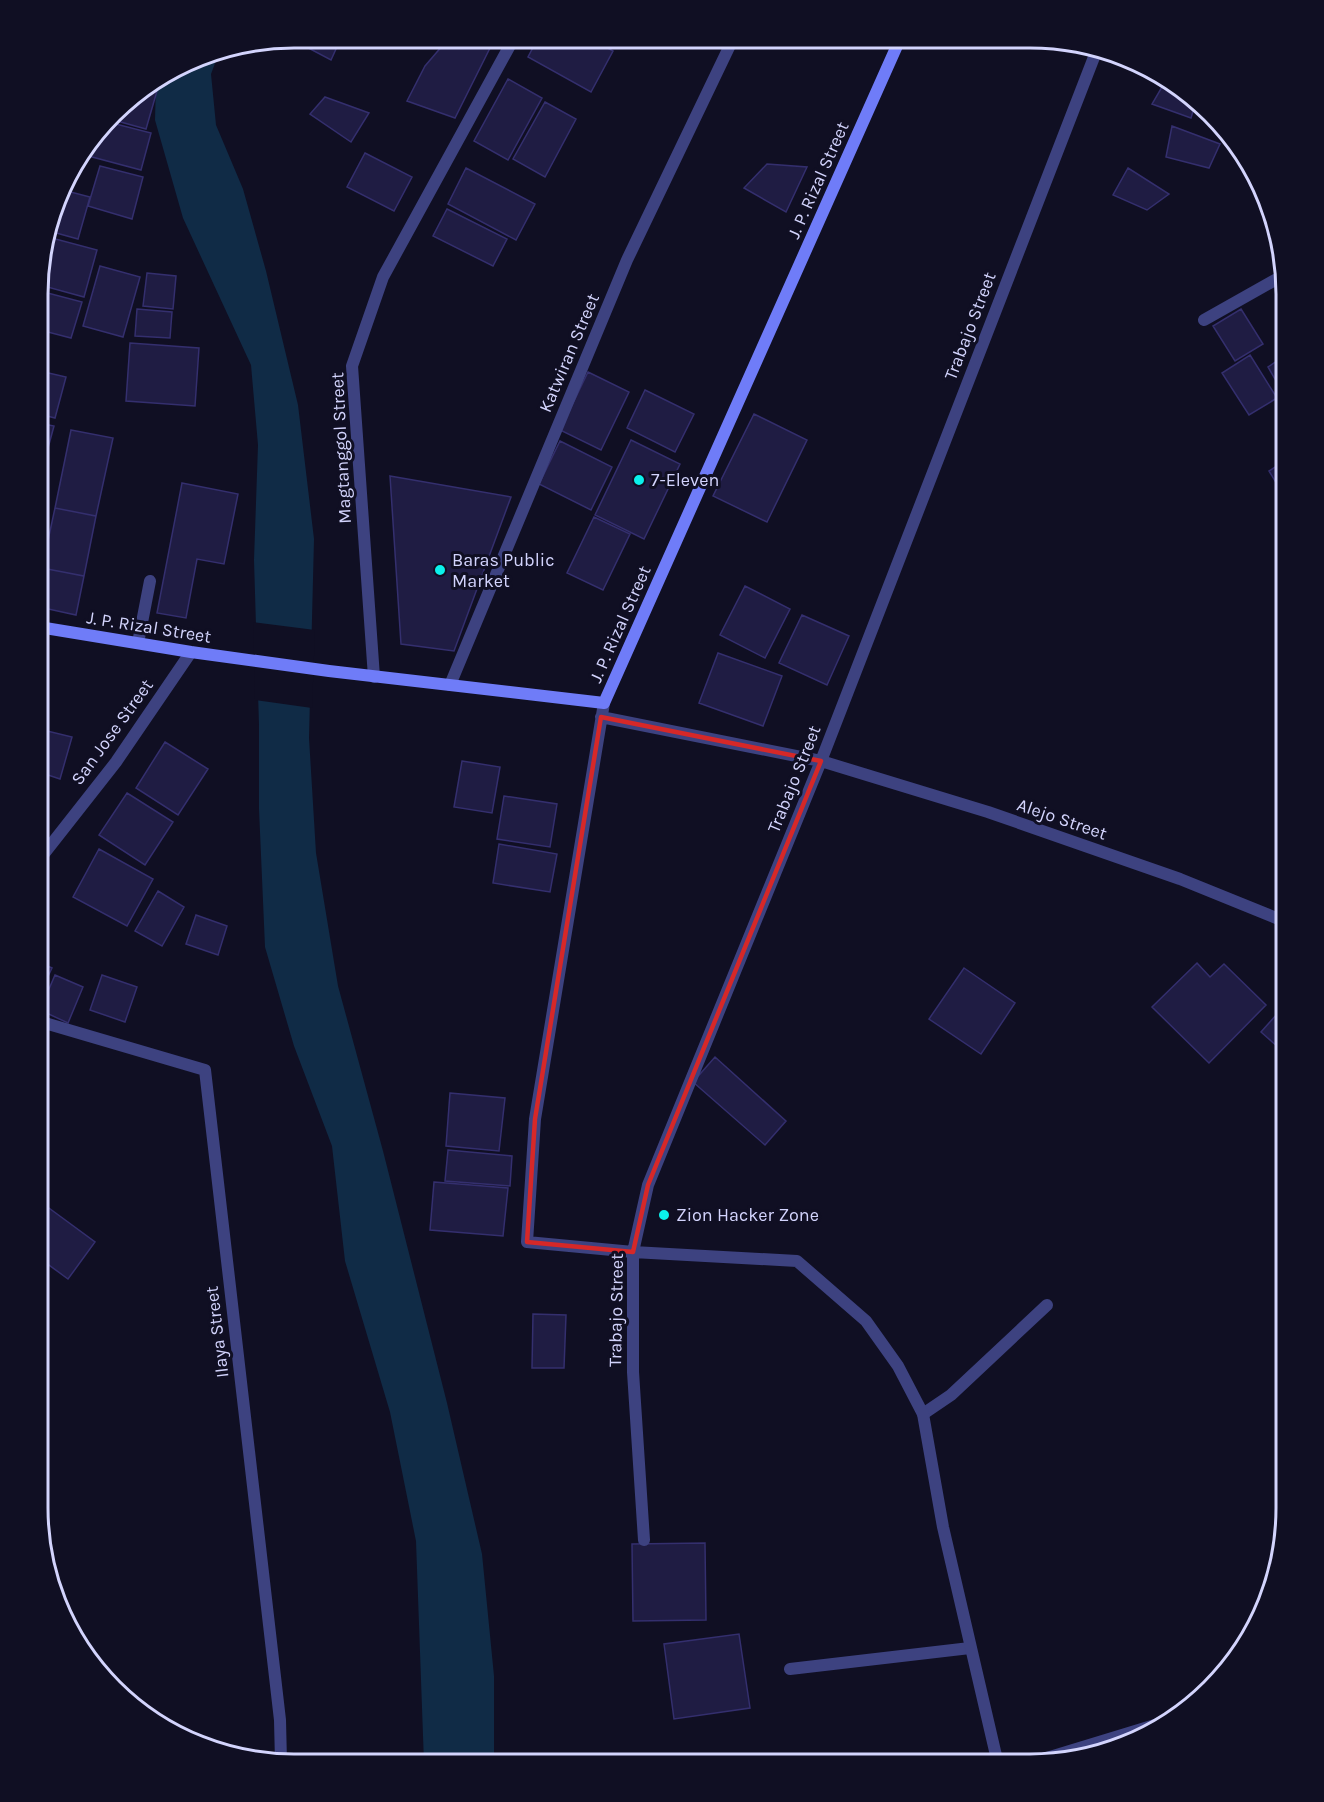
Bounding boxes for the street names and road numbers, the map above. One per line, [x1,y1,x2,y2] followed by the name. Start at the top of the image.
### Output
[782,118,854,242] street label: J. P. Rizal Street
[939,269,1001,383] street label: Trabajo Street
[534,290,604,416] street label: Katwiran Street
[326,371,356,524] street label: Magtanggol Street
[584,562,656,686] street label: J. P. Rizal Street
[85,606,213,648] street label: J. P. Rizal Street
[66,675,158,789] street label: San Jose Street
[762,722,826,836] street label: Trabajo Street
[1014,793,1110,845] street label: Alejo Street
[604,1253,628,1367] street label: Trabajo Street
[200,1285,234,1379] street label: Ilaya Street

